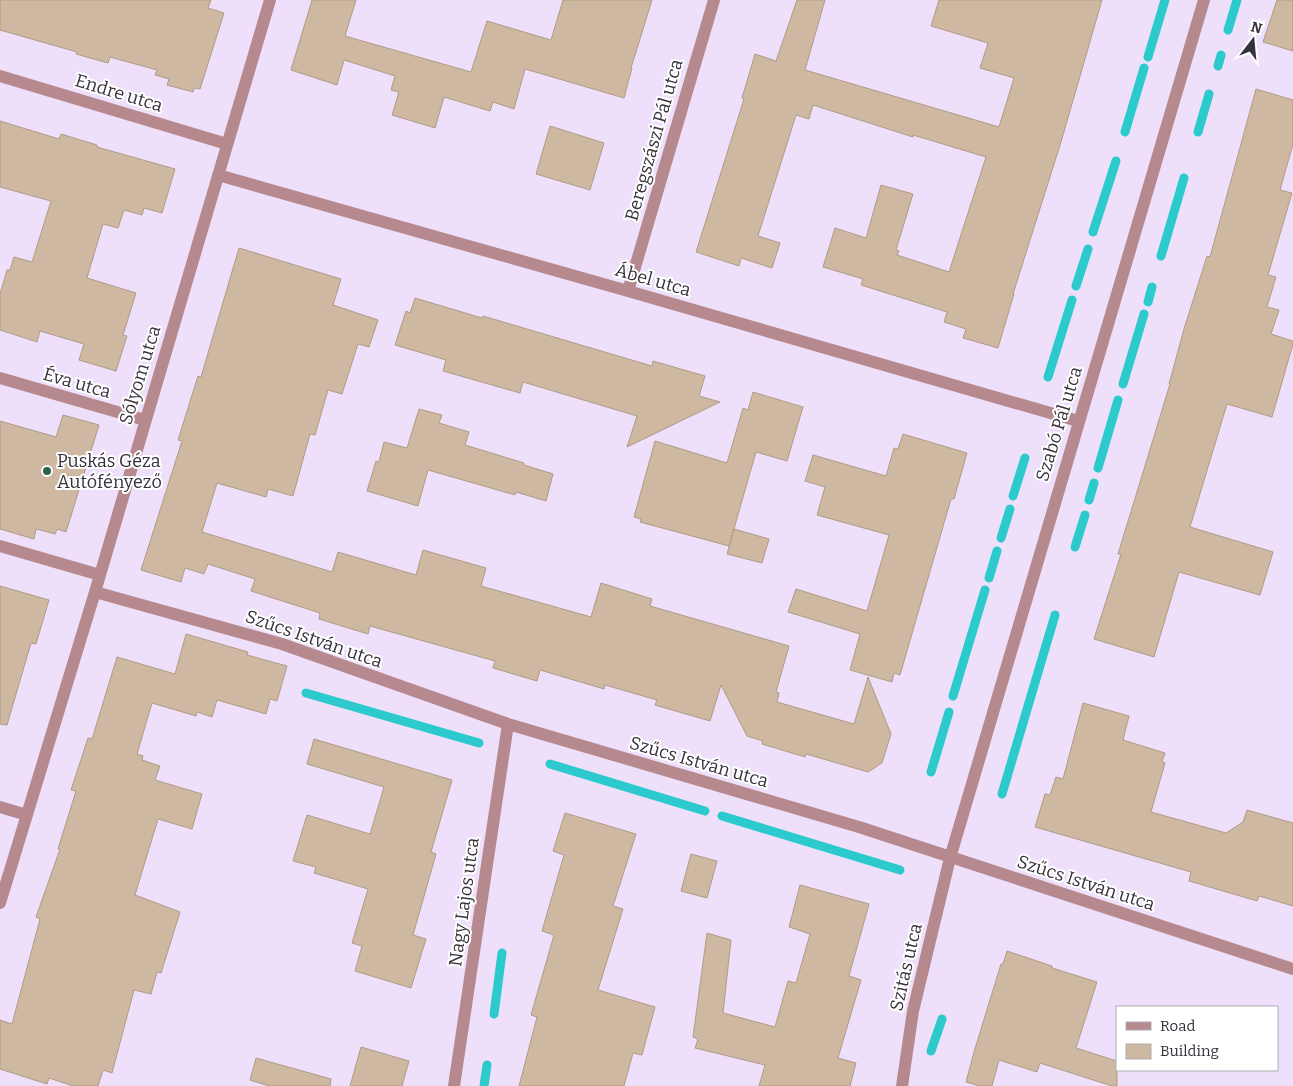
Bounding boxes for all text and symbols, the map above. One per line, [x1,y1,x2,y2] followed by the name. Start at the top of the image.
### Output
[1228,15,1278,65] north arrow
[1249,18,1264,38] text: N
[620,57,688,223] street label: Beregszászi Pál utca
[73,69,166,117] street label: Endre utca
[613,259,694,301] street label: Ábel utca
[115,323,166,427] street label: Sólyom utca
[41,362,114,403] street label: Éva utca
[1031,364,1087,484] street label: Szabó Pál utca
[57,450,162,493] place label: Puskás Géza Autófényező
[41,465,53,477] marker: Puskás Géza Autófényező
[243,605,385,673] street label: Szűcs István utca
[627,732,771,792] street label: Szűcs István utca
[444,836,484,968] street label: Nagy Lajos utca
[1015,850,1158,916] street label: Szűcs István utca
[885,921,927,1013] street label: Szitás utca
[1116,1006,1278,1071] legend
[1160,1017,1195,1035] text: Road
[1160,1042,1219,1060] text: Building

